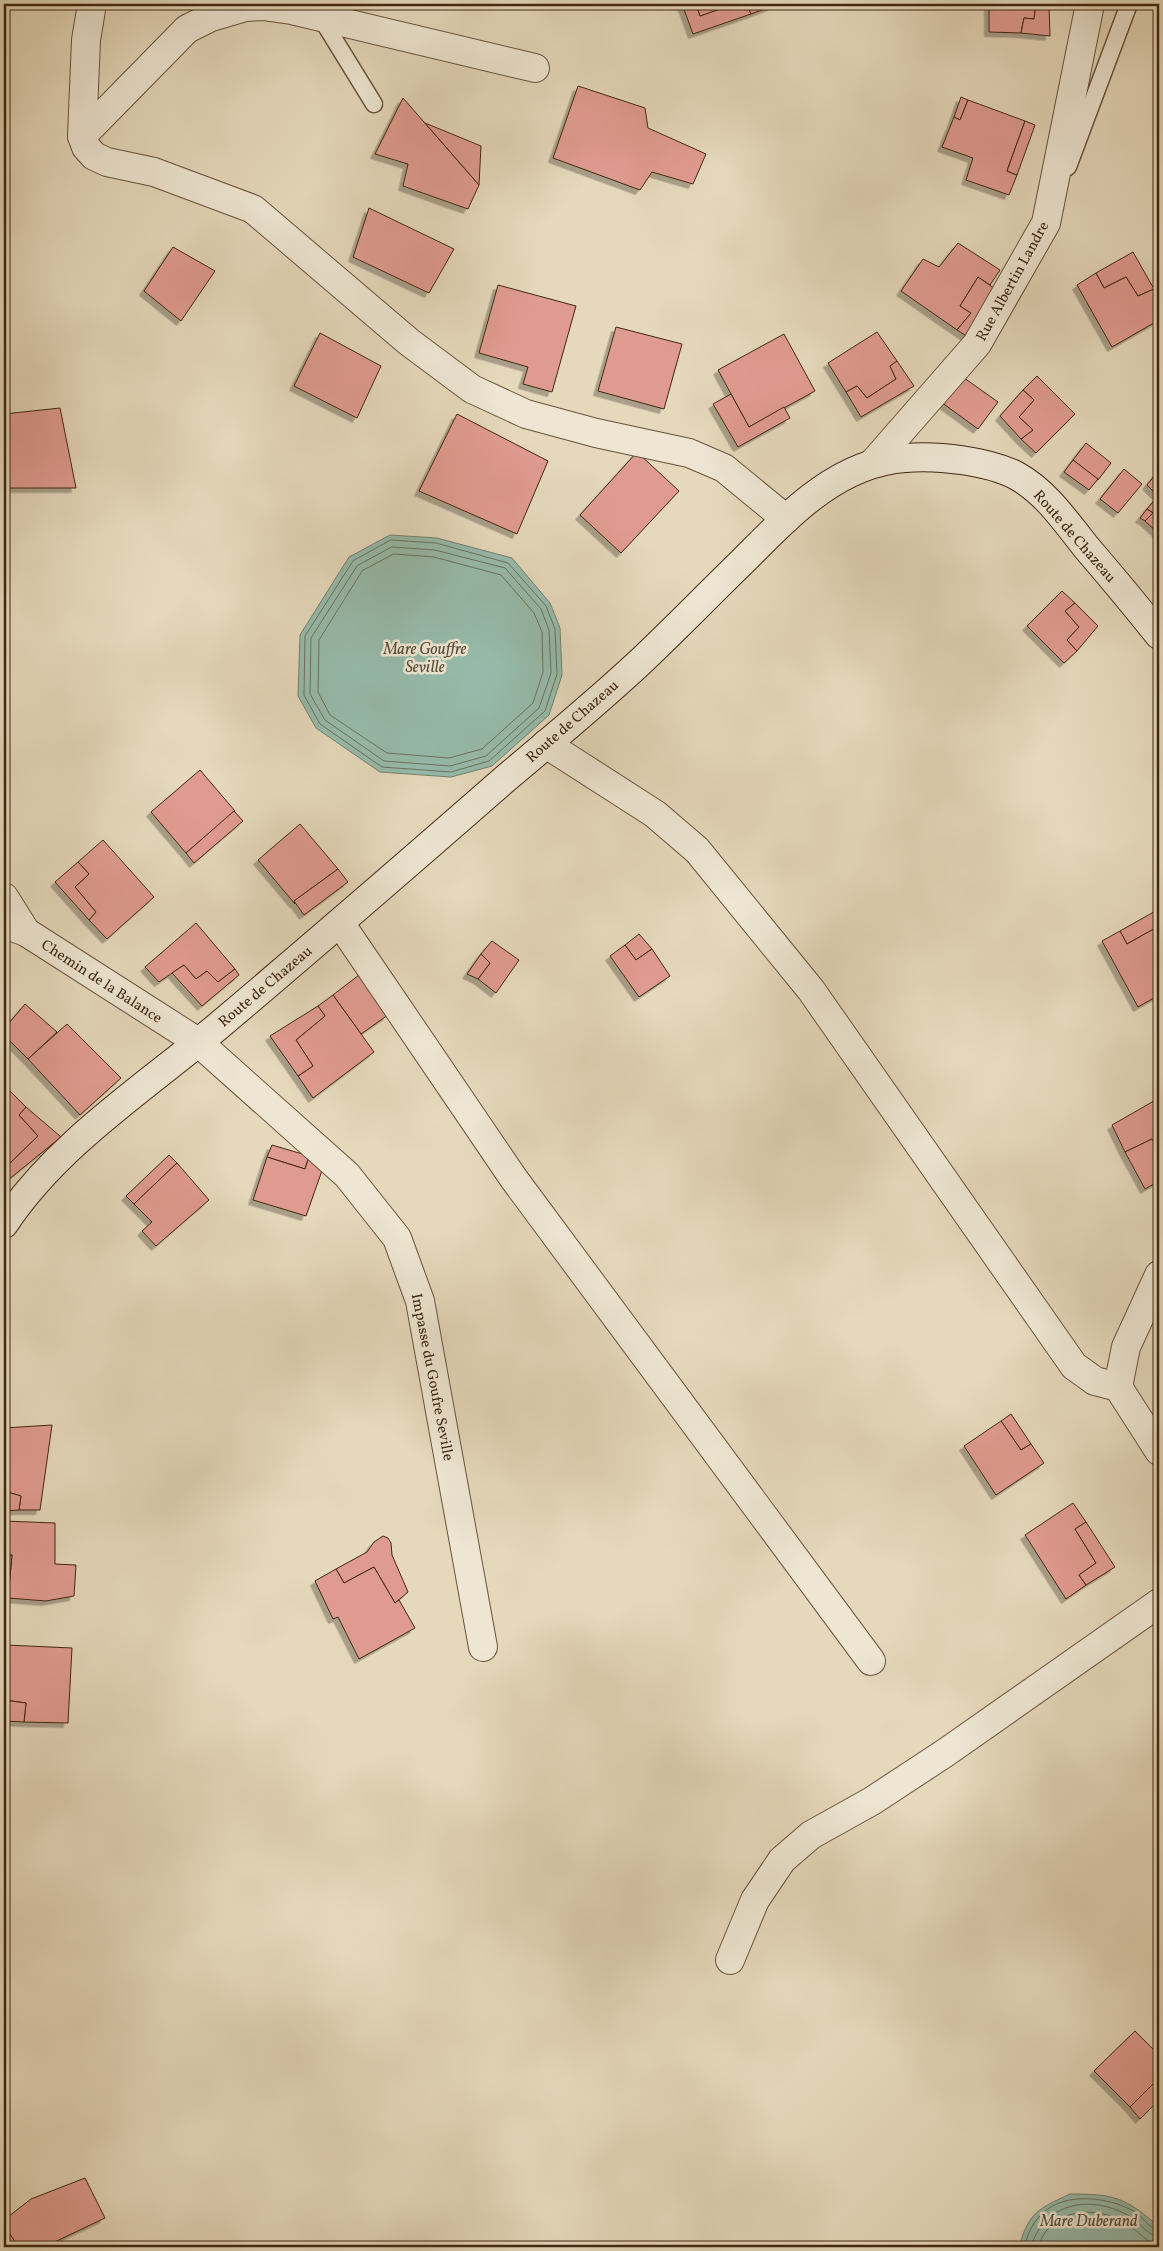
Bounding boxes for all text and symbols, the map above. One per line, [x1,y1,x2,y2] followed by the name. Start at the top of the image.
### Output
[972,218,1055,345] street label: Rue Albertin Landre
[1028,486,1120,588] street label: Route de Chazeau
[383,639,467,679] water label: Mare Gouffre Seville
[522,676,624,768] street label: Route de Chazeau
[36,935,166,1029] street label: Chemin de la Balance
[214,942,318,1033] street label: Route de Chazeau
[405,1292,458,1463] street label: Impasse du Goufre Seville
[1039,2211,1138,2233] water label: Mare Duberand

